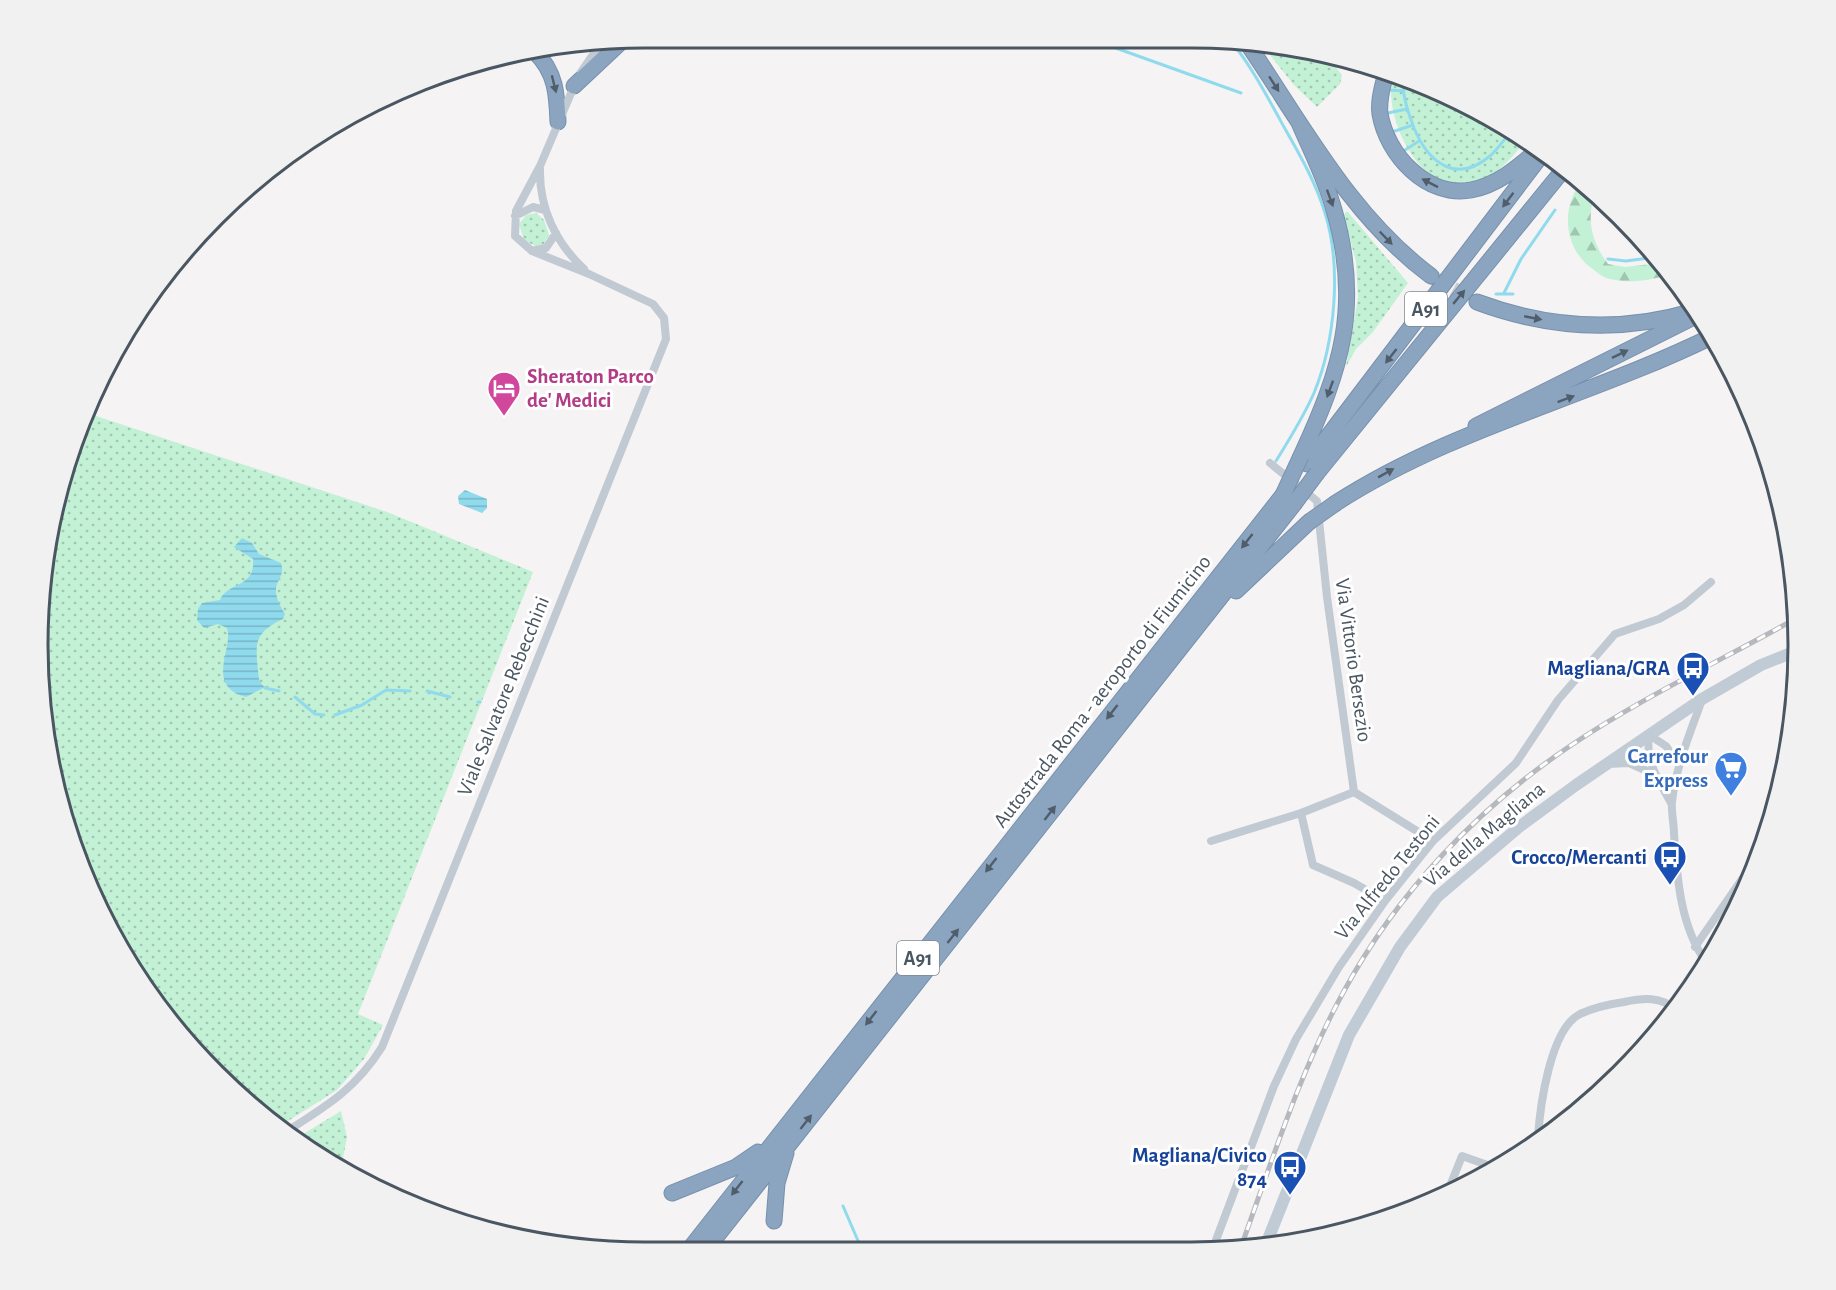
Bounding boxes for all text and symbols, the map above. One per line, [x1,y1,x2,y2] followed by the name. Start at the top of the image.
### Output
[550,75,560,93] one-way arrow
[1268,76,1279,92] one-way arrow
[1422,178,1439,188] one-way arrow
[1326,189,1336,207] one-way arrow
[1502,192,1514,208] one-way arrow
[1379,230,1393,245] one-way arrow
[1452,289,1465,305] one-way arrow
[1405,292,1447,326] road number: A91
[1524,314,1543,323] one-way arrow
[1384,348,1397,364] one-way arrow
[1611,349,1628,358] one-way arrow
[527,366,654,411] place label: Sheraton Parco de' Medici
[486,370,522,417] hotel icon: Sheraton Parco de' Medici
[1325,380,1335,398] one-way arrow
[1557,394,1575,403] one-way arrow
[1378,468,1395,478] one-way arrow
[1242,533,1254,548] one-way arrow
[990,551,1215,831] street label: Autostrada Roma - aeroporto di Fiumicino
[1332,577,1375,743] street label: Via Vittorio Bersezio
[454,593,553,799] street label: Viale Salvatore Rebecchini
[1675,650,1711,697] bus stop icon: Magliana/GRA
[1547,658,1670,679] place label: Magliana/GRA
[1106,704,1119,720] one-way arrow
[1627,746,1709,791] place label: Carrefour Express
[1713,750,1749,797] supermarket icon: Carrefour Express
[1420,778,1549,891] street label: Via della Magliana
[1044,805,1057,821] one-way arrow
[1331,811,1444,944] street label: Via Alfredo Testoni
[1652,839,1688,886] bus stop icon: Crocco/Mercanti
[1511,847,1647,868] place label: Crocco/Mercanti
[986,858,998,873] one-way arrow
[946,928,959,944] one-way arrow
[897,941,939,975] road number: A91
[865,1011,877,1026] one-way arrow
[799,1114,812,1130] one-way arrow
[1132,1145,1267,1190] place label: Magliana/Civico 874
[1272,1149,1308,1196] bus stop icon: Magliana/Civico 874
[730,1180,743,1196] one-way arrow

